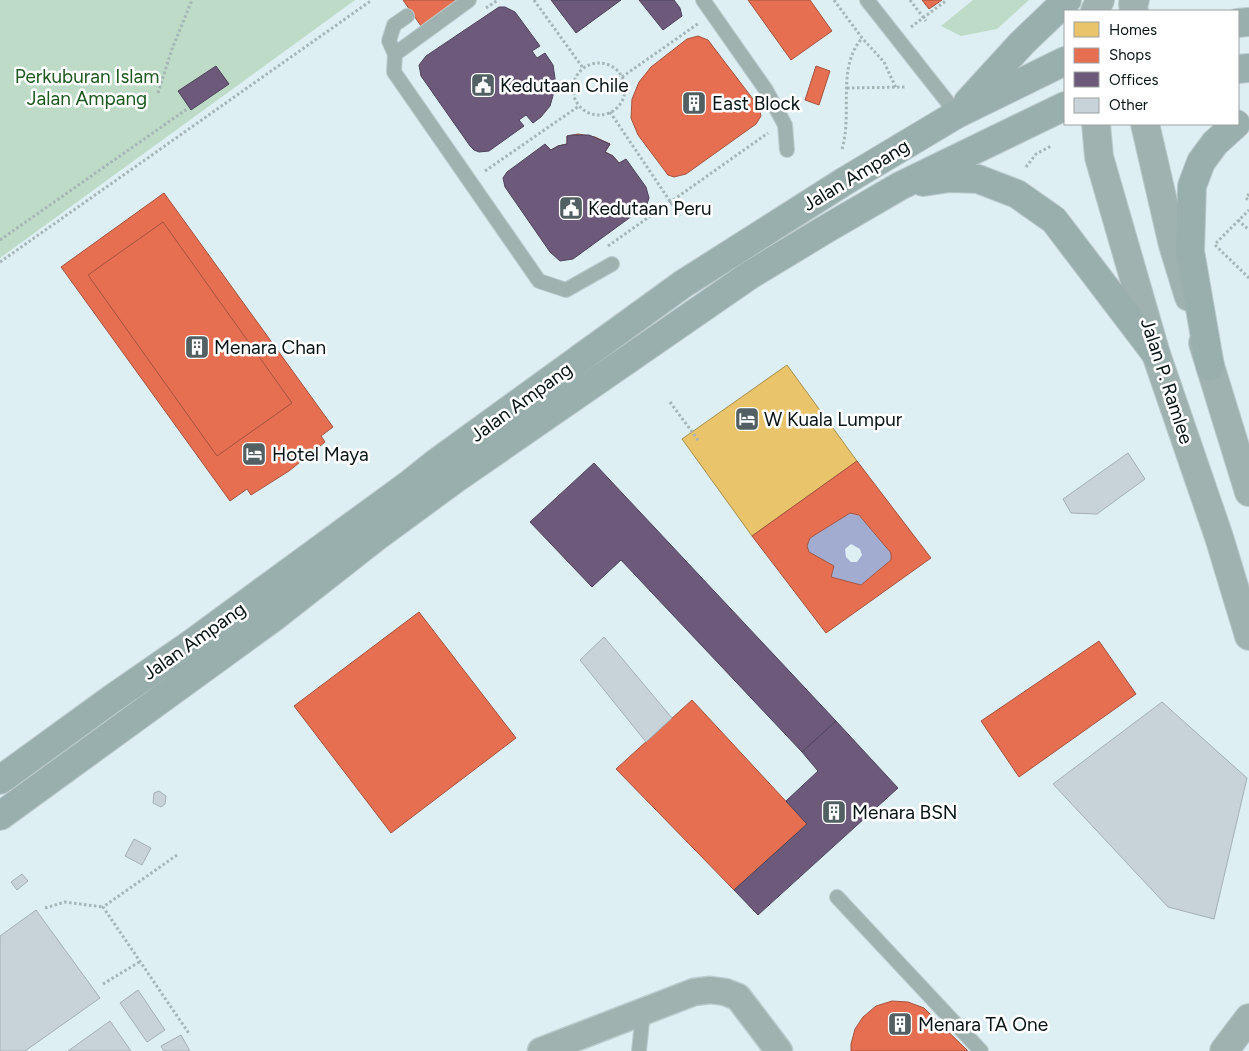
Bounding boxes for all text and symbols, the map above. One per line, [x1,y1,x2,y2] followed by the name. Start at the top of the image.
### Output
[1064,10,1239,125] legend
[1109,21,1157,39] text: Homes
[1109,46,1151,64] text: Shops
[15,65,159,110] park label: Perkuburan Islam Jalan Ampang
[1109,71,1159,89] text: Offices
[470,72,496,98] public building icon: Kedutaan Chile
[500,74,629,97] place label: Kedutaan Chile
[681,90,707,116] building icon: East Block
[712,92,801,115] place label: East Block
[1109,96,1148,114] text: Other
[798,134,914,216] street label: Jalan Ampang
[558,195,584,221] public building icon: Kedutaan Peru
[588,197,712,220] place label: Kedutaan Peru
[1136,315,1198,447] street label: Jalan P. Ramlee
[184,334,210,360] building icon: Menara Chan
[214,336,326,359] place label: Menara Chan
[466,357,576,447] street label: Jalan Ampang
[734,406,760,432] hotel icon: W Kuala Lumpur
[764,408,903,431] place label: W Kuala Lumpur
[241,441,267,467] hotel icon: Hotel Maya
[272,443,369,466] place label: Hotel Maya
[138,597,250,685] street label: Jalan Ampang
[821,799,847,825] building icon: Menara BSN
[852,801,958,824] place label: Menara BSN
[887,1011,913,1037] building icon: Menara TA One
[918,1013,1048,1036] place label: Menara TA One

